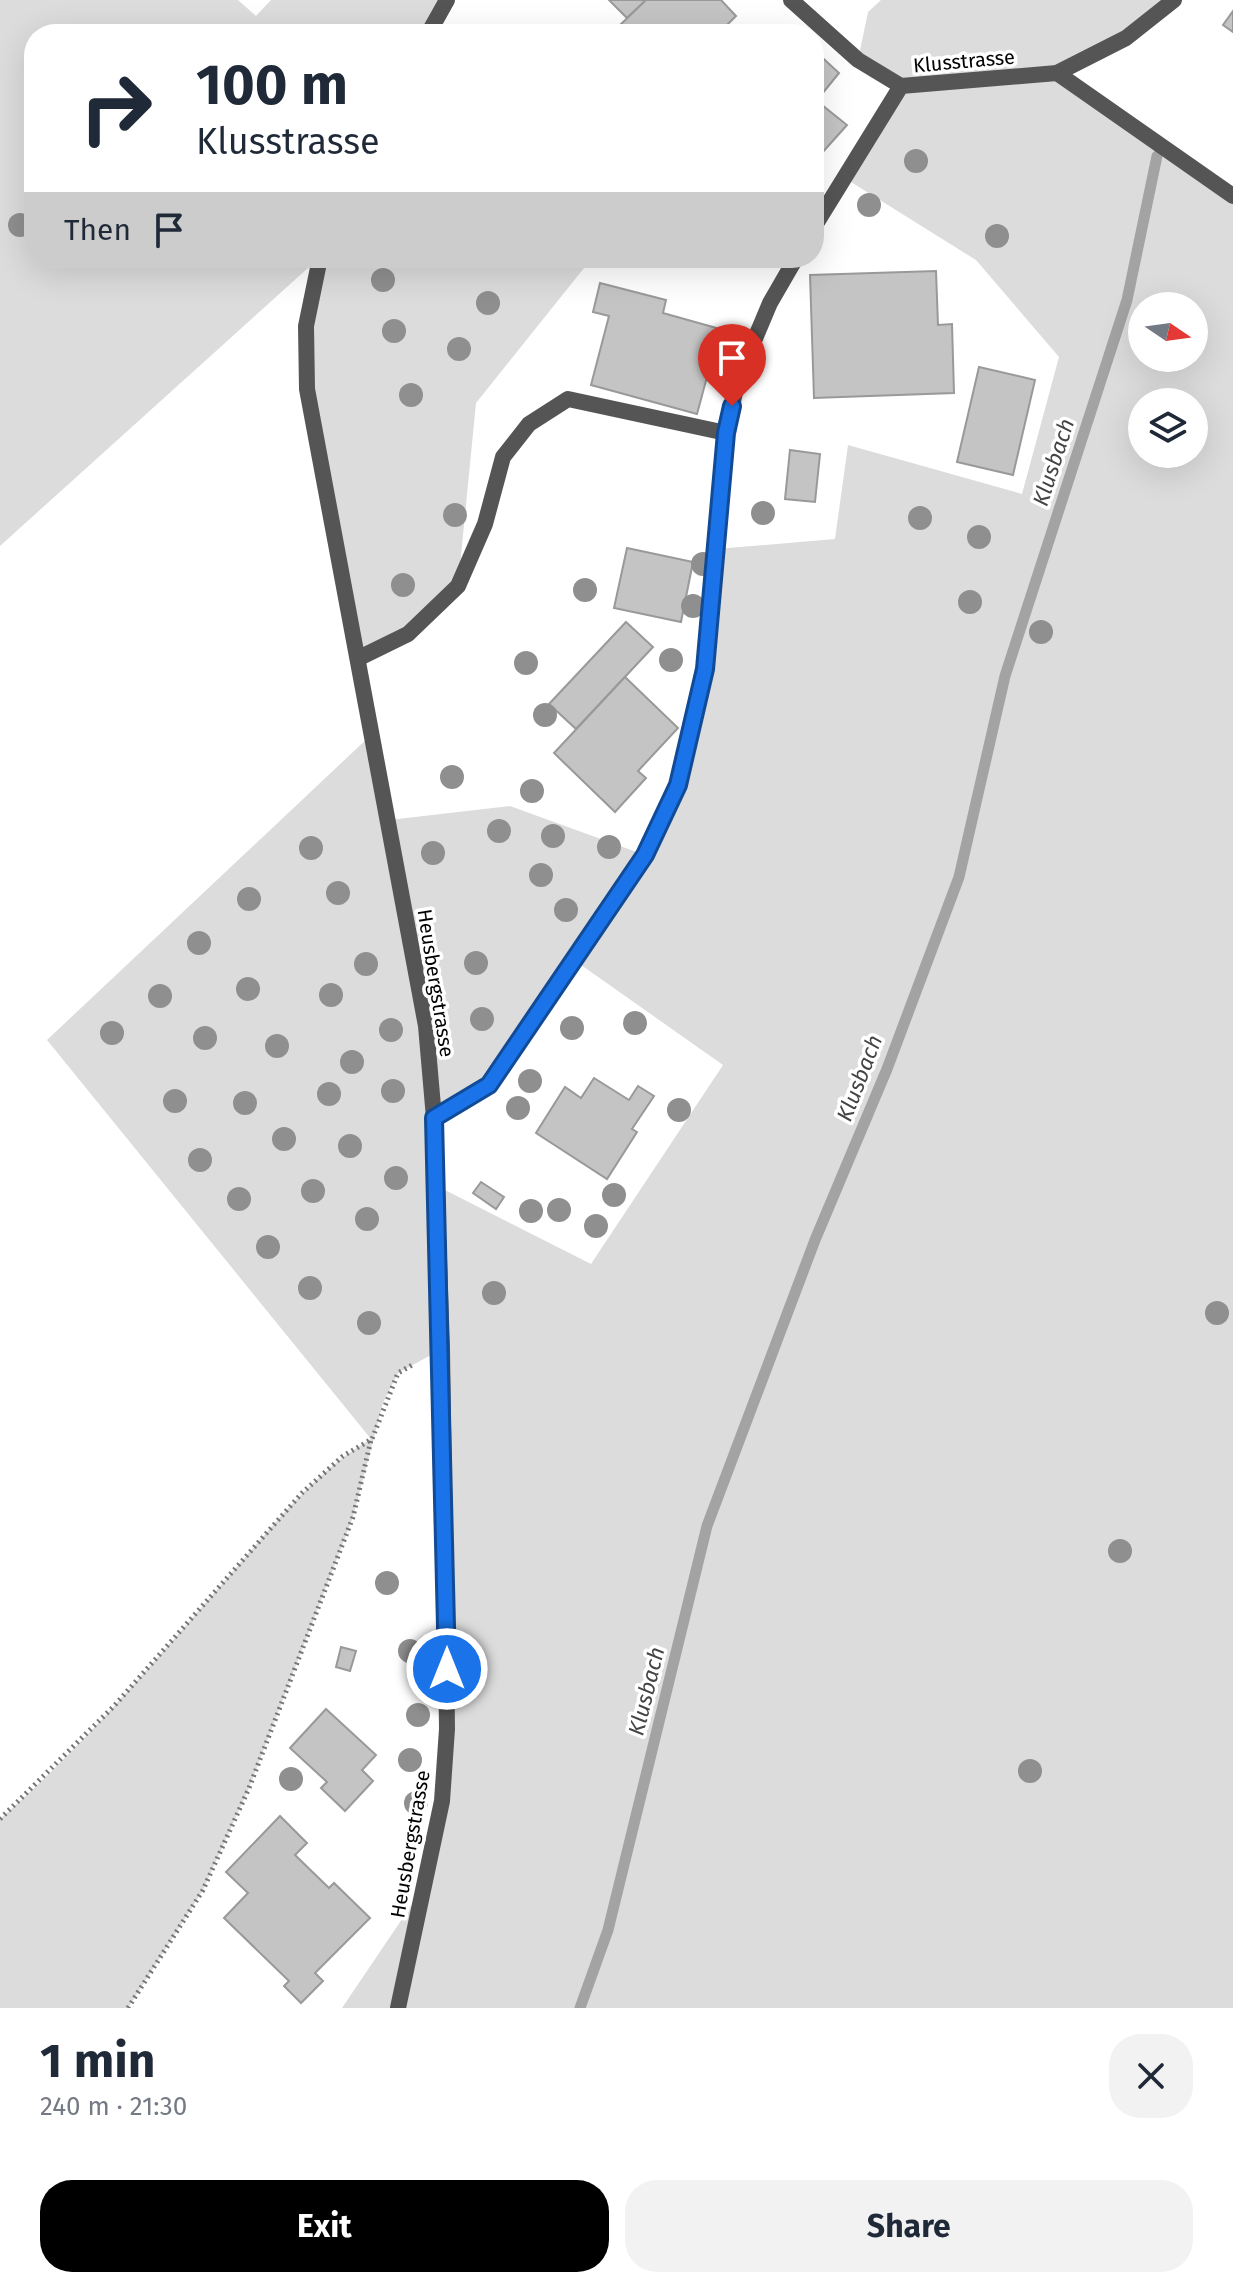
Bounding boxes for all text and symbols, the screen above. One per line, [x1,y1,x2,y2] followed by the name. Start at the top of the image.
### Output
[912,45,1016,77] street label: Klusstrasse
[196,52,348,119] text: 100 m
[64,56,168,160] icon: right
[196,120,380,164] text: Klusstrasse
[147,208,191,252] icon: arrive
[64,212,131,248] text: Then
[1128,292,1208,372] north arrow
[1128,292,1208,468] map controls
[698,324,766,406] pin
[710,336,754,380] icon: arrive
[1128,388,1208,468] button: layers
[1027,415,1080,509] water label: Klusbach
[412,907,460,1059] street label: Heusbergstrasse
[831,1031,888,1125] water label: Klusbach
[405,1627,489,1711] position arrow
[622,1644,671,1738] water label: Klusbach
[385,1768,435,1920] street label: Heusbergstrasse
[40,2032,155,2090] text: 1 min
[1109,2034,1193,2118] button: close
[40,2091,187,2122] text: 240 m · 21:30
[40,2180,609,2272] button: Exit
[625,2180,1193,2272] button: Share

